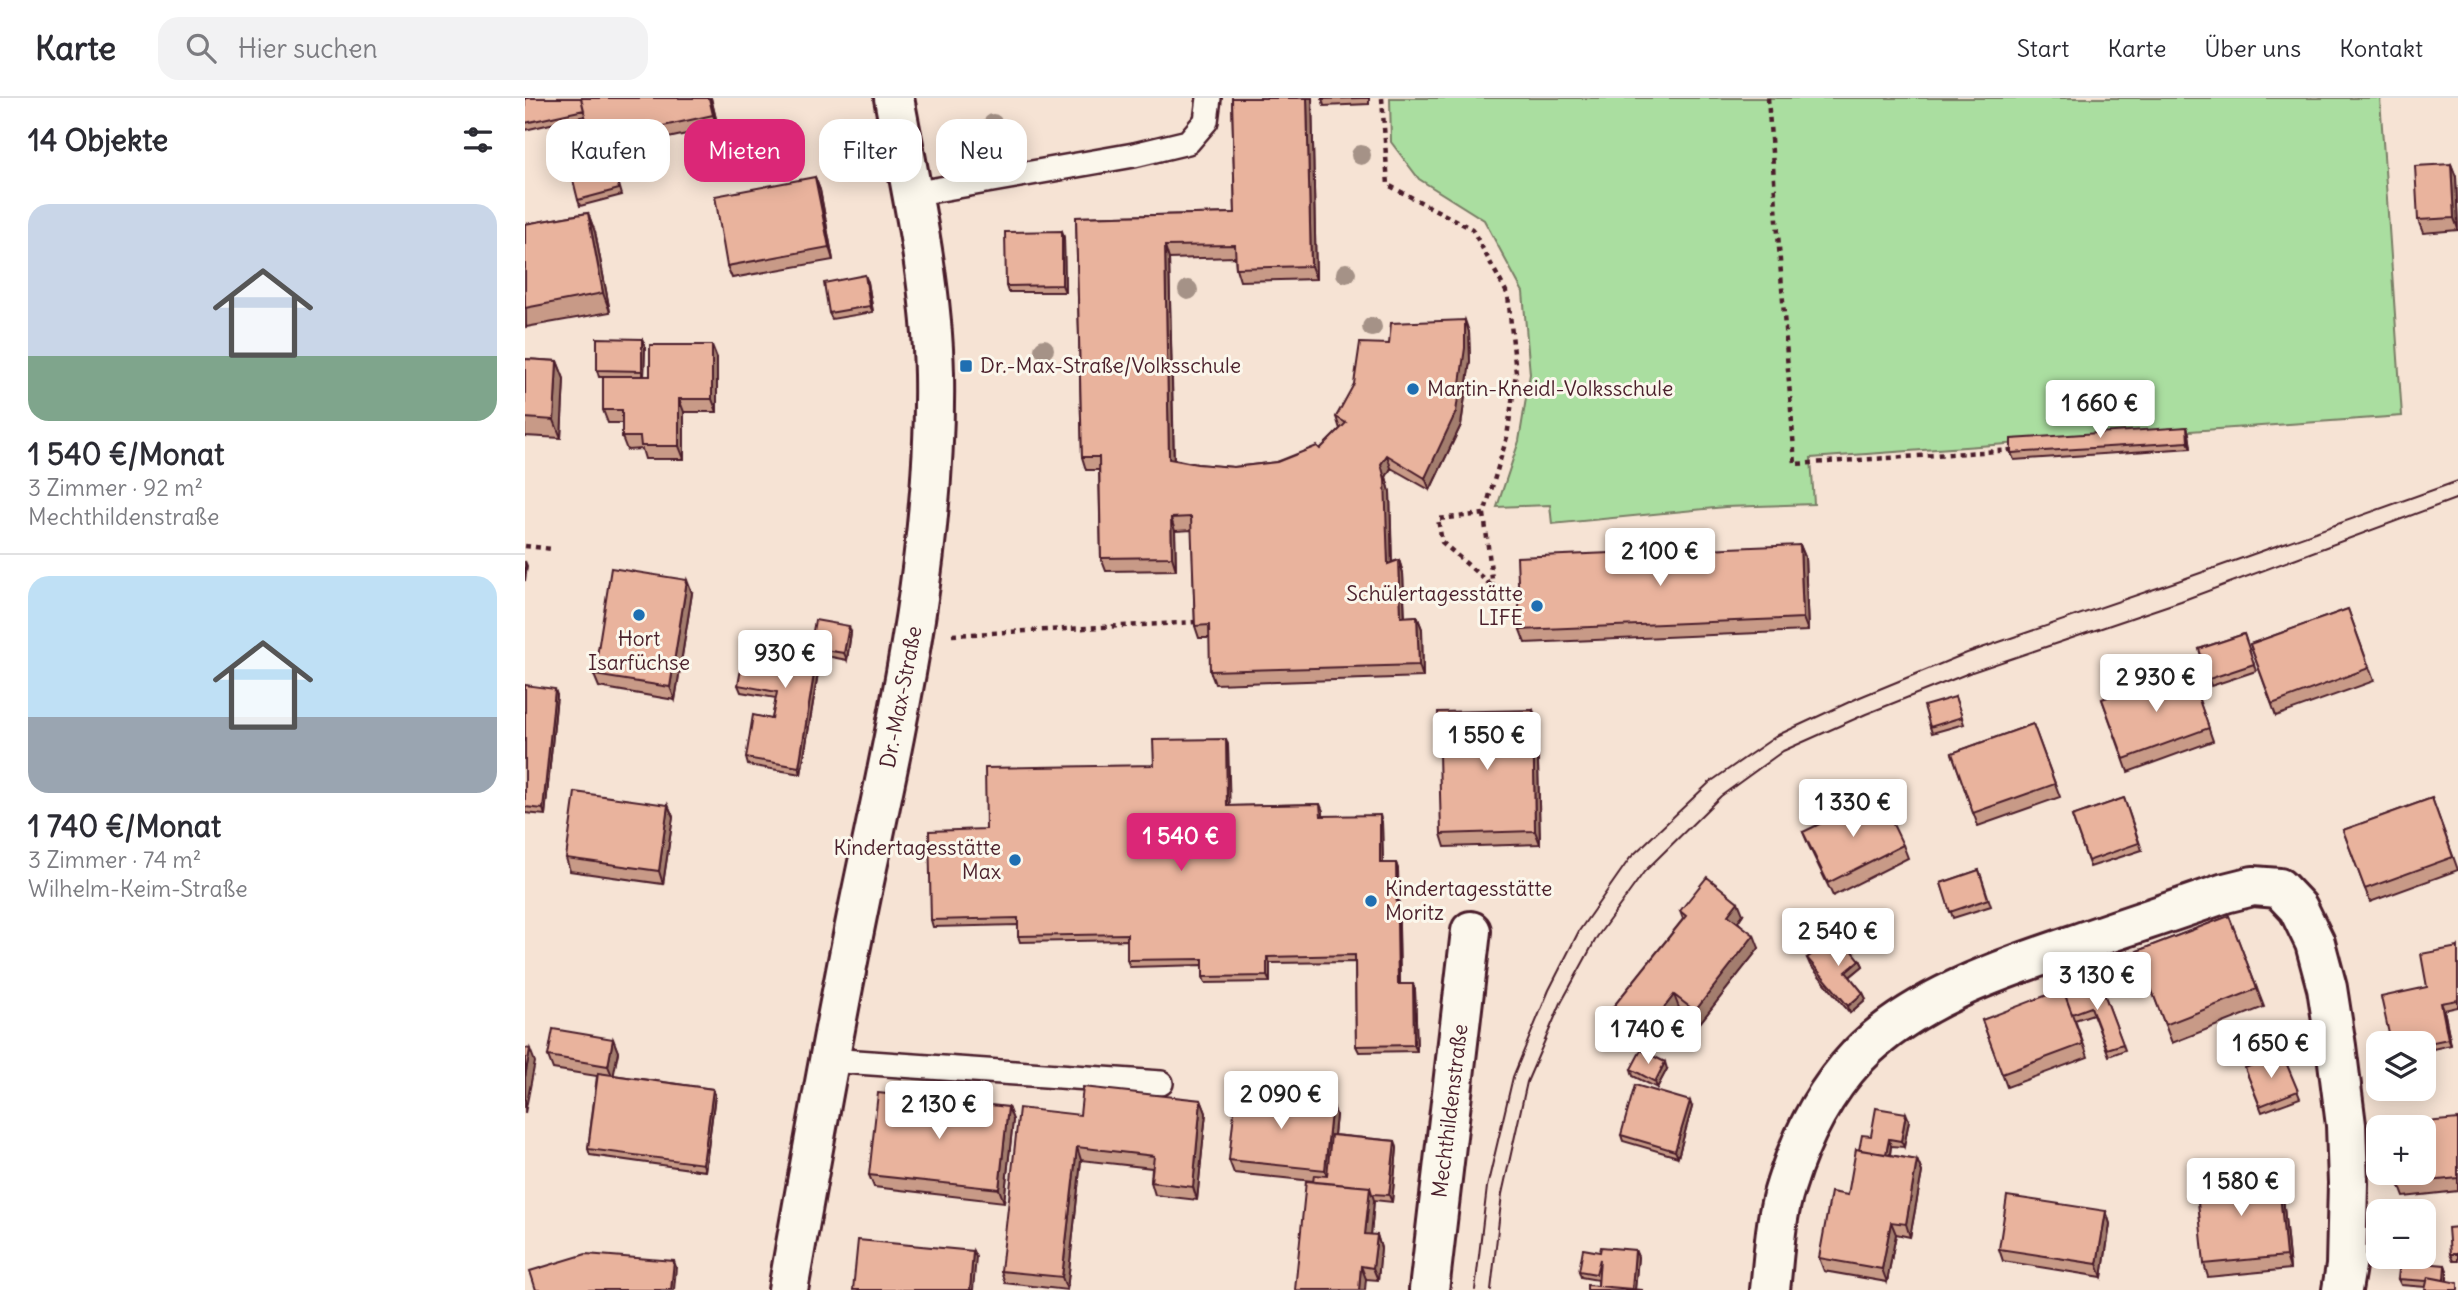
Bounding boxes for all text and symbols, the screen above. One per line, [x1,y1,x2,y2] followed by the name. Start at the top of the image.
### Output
[158,17,648,80] search box
[35,27,116,69] text: Karte
[182,29,220,67] icon: search
[238,32,378,65] text: Hier suchen
[2017,33,2069,63] text: Start
[2107,33,2166,63] text: Karte
[2204,33,2301,63] text: Über uns
[2339,33,2423,63] text: Kontakt
[546,119,670,182] chip: Kaufen
[684,119,805,182] chip: Mieten
[819,119,922,182] chip: Filter
[936,119,1027,182] chip: Neu
[28,121,168,159] text: 14 Objekte
[459,121,497,159] icon: filters
[200,250,326,376] icon: home
[980,352,1241,379] place label: Dr.-Max-Straße/Volksschule
[958,358,974,374] marker: Dr.-Max-Straße/Volksschule
[1427,375,1673,402] place label: Martin-Kneidl-Volksschule
[2035,380,2165,440] pin: 1 660 €
[1405,381,1421,397] marker: Martin-Kneidl-Volksschule
[2062,388,2138,417] text: 1 660 €
[28,435,224,473] text: 1 540 €/Monat
[28,473,203,502] text: 3 Zimmer · 92 m²
[28,502,220,531] text: Mechthildenstraße
[1595,528,1725,588] pin: 2 100 €
[1621,536,1699,565] text: 2 100 €
[1346,580,1523,631] place label: Schülertagesstätte LIFE
[1529,598,1545,614] marker: Schülertagesstätte LIFE
[631,607,647,623] marker: Hort Isarfüchse
[200,622,326,748] icon: home
[874,624,927,770] street label: Dr.-Max-Straße
[588,625,690,676] place label: Hort Isarfüchse
[736,630,834,690] pin: 930 €
[754,638,816,667] text: 930 €
[2091,654,2221,714] pin: 2 930 €
[2116,662,2196,691] text: 2 930 €
[1422,712,1552,772] pin: 1 550 €
[1449,720,1525,749] text: 1 550 €
[1788,780,1918,839] pin: 1 330 €
[1815,787,1891,816] text: 1 330 €
[28,807,221,845] text: 1 740 €/Monat
[1116,814,1246,873] pin: 1 540 €
[1143,821,1219,850] text: 1 540 €
[834,834,1001,885] place label: Kindertagesstätte Max
[28,845,201,874] text: 3 Zimmer · 74 m²
[1007,852,1023,868] marker: Kindertagesstätte Max
[28,874,248,903] text: Wilhelm-Keim-Straße
[1385,875,1552,926] place label: Kindertagesstätte Moritz
[1363,893,1379,909] marker: Kindertagesstätte Moritz
[1773,908,1903,968] pin: 2 540 €
[1798,916,1878,945] text: 2 540 €
[2032,953,2162,1012] pin: 3 130 €
[2059,960,2135,989] text: 3 130 €
[1583,1006,1713,1066] pin: 1 740 €
[1611,1014,1685,1043] text: 1 740 €
[2206,1020,2336,1080] pin: 1 650 €
[1425,1023,1474,1199] street label: Mechthildenstraße
[2233,1028,2309,1057] text: 1 650 €
[2366,1031,2436,1269] map controls
[2366,1031,2436,1101] button: layers
[1216,1072,1346,1131] pin: 2 090 €
[1240,1079,1322,1108] text: 2 090 €
[874,1082,1004,1141] pin: 2 130 €
[901,1089,977,1118] text: 2 130 €
[2366,1115,2436,1185] button: +
[2176,1158,2306,1218] pin: 1 580 €
[2203,1166,2279,1195] text: 1 580 €
[2366,1199,2436,1269] button: −

